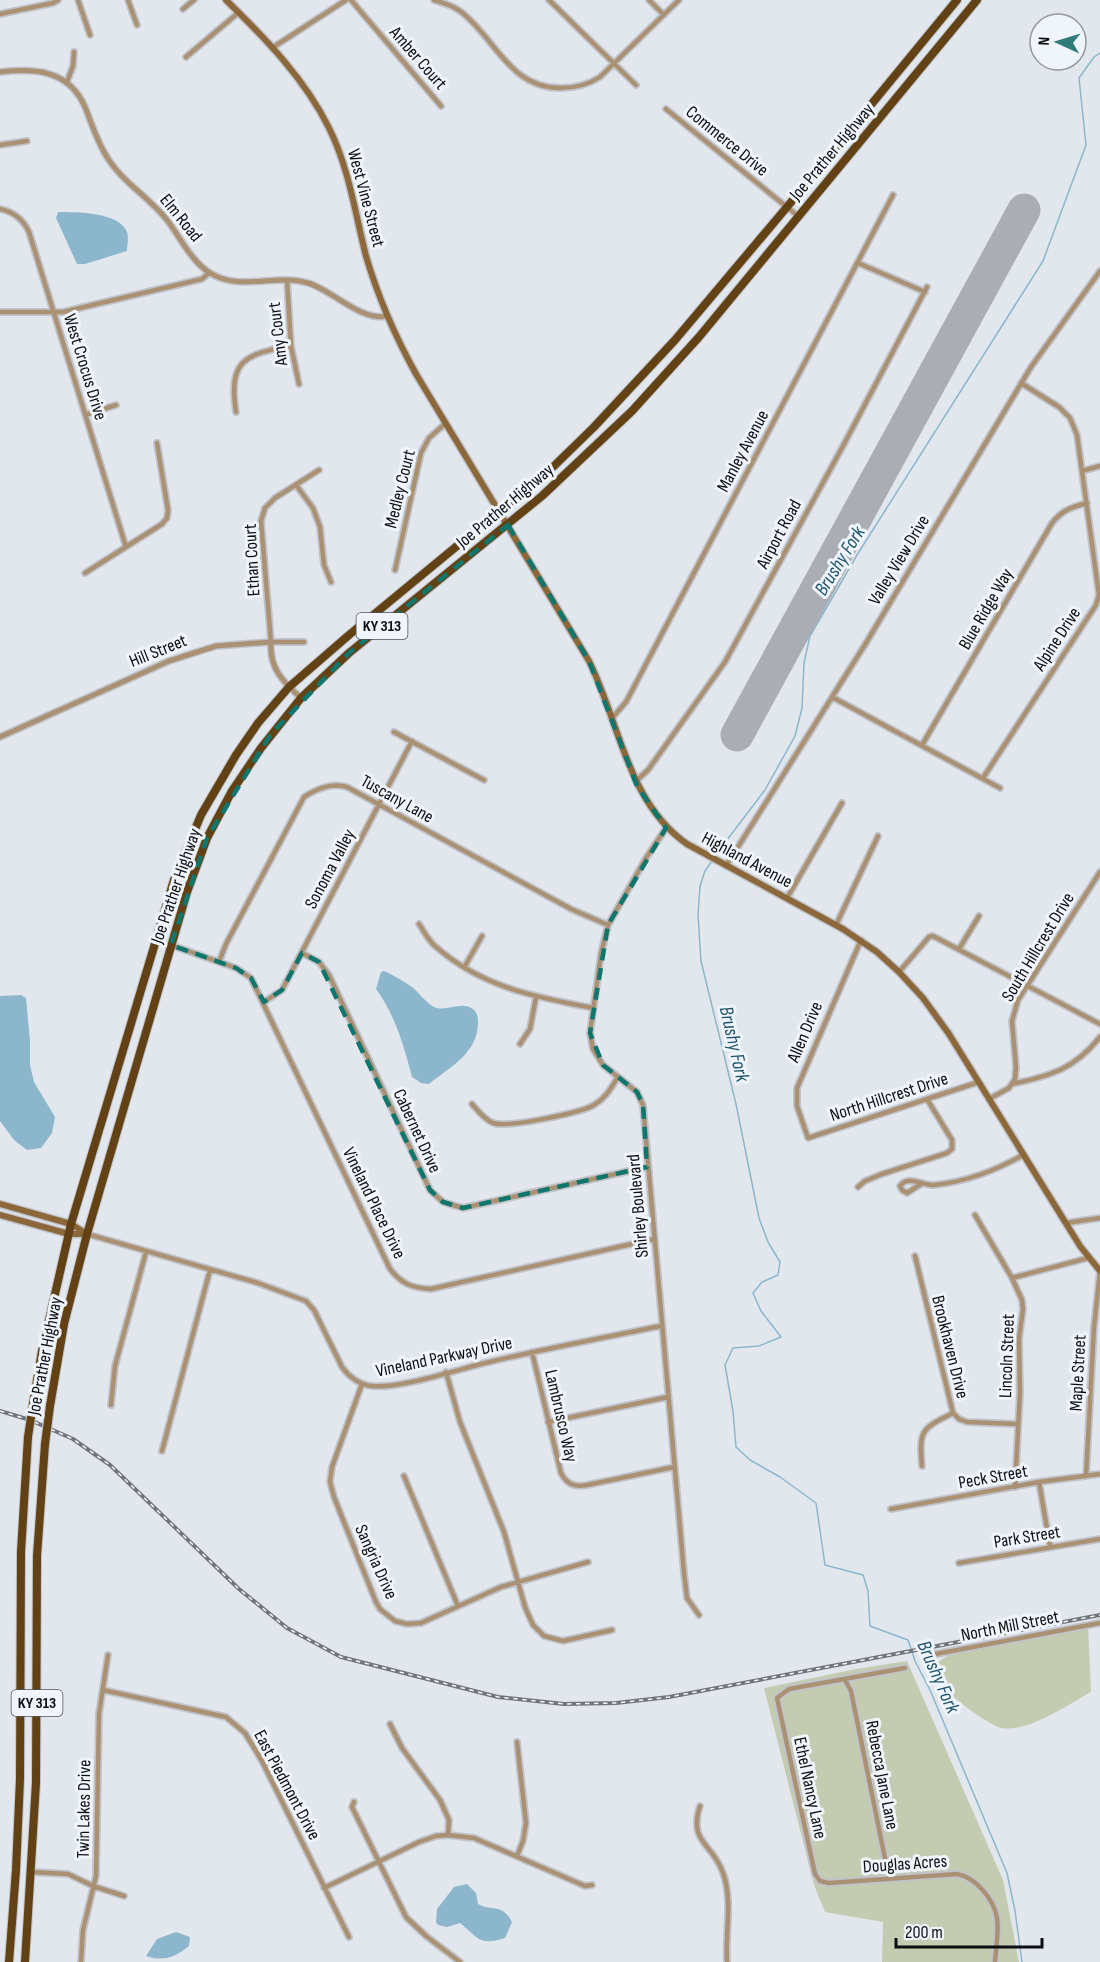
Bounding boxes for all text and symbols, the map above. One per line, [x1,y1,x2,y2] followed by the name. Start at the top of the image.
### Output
[1028,12,1088,72] north arrow
[384,21,451,94] street label: Amber Court
[1035,36,1054,46] text: N
[785,99,879,206] street label: Joe Prather Highway
[682,101,772,181] street label: Commerce Drive
[343,147,389,250] street label: West Vine Street
[155,190,207,246] street label: Elm Road
[264,301,292,368] street label: Amy Court
[59,311,111,423] street label: West Crocus Drive
[713,407,773,495] street label: Manley Avenue
[380,447,420,530] street label: Medley Court
[451,459,558,553] street label: Joe Prather Highway
[752,496,806,573] street label: Airport Road
[864,511,934,609] street label: Valley View Drive
[809,522,871,600] water label: Brushy Fork
[240,523,264,597] street label: Ethan Court
[954,565,1018,653] street label: Blue Ridge Way
[1028,603,1085,675] street label: Alpine Drive
[356,613,407,639] road number: KY 313
[126,630,190,672] street label: Hill Street
[357,770,437,828] street label: Tuscany Lane
[146,826,205,947] street label: Joe Prather Highway
[300,826,360,912] street label: Sonoma Valley
[698,827,796,893] street label: Highland Avenue
[997,889,1079,1005] street label: South Hillcrest Drive
[782,998,827,1066] street label: Allen Drive
[714,1004,754,1085] water label: Brushy Fork
[827,1068,951,1126] street label: North Hillcrest Drive
[388,1086,446,1176] street label: Cabernet Drive
[338,1144,410,1262] street label: Vineland Place Drive
[623,1153,653,1259] street label: Shirley Boulevard
[927,1293,973,1401] street label: Brookhaven Drive
[23,1295,67,1418] street label: Joe Prather Highway
[995,1313,1019,1398] street label: Lincoln Street
[374,1332,514,1382] street label: Vineland Parkway Drive
[1066,1334,1091,1412] street label: Maple Street
[540,1368,582,1464] street label: Lambrusco Way
[957,1461,1030,1493] street label: Peck Street
[992,1521,1062,1553] street label: Park Street
[350,1522,402,1602] street label: Sangria Drive
[959,1606,1061,1646] street label: North Mill Street
[911,1637,965,1718] water label: Brushy Fork
[12,1690,63,1716] road number: KY 313
[861,1719,903,1831] street label: Rebecca Jane Lane
[249,1727,325,1843] street label: East Piedmont Drive
[789,1735,831,1841] street label: Ethel Nancy Lane
[73,1759,95,1859] street label: Twin Lakes Drive
[862,1851,948,1877] street label: Douglas Acres
[896,1911,1042,1949] scale bar
[905,1922,943,1943] text: 200 m

